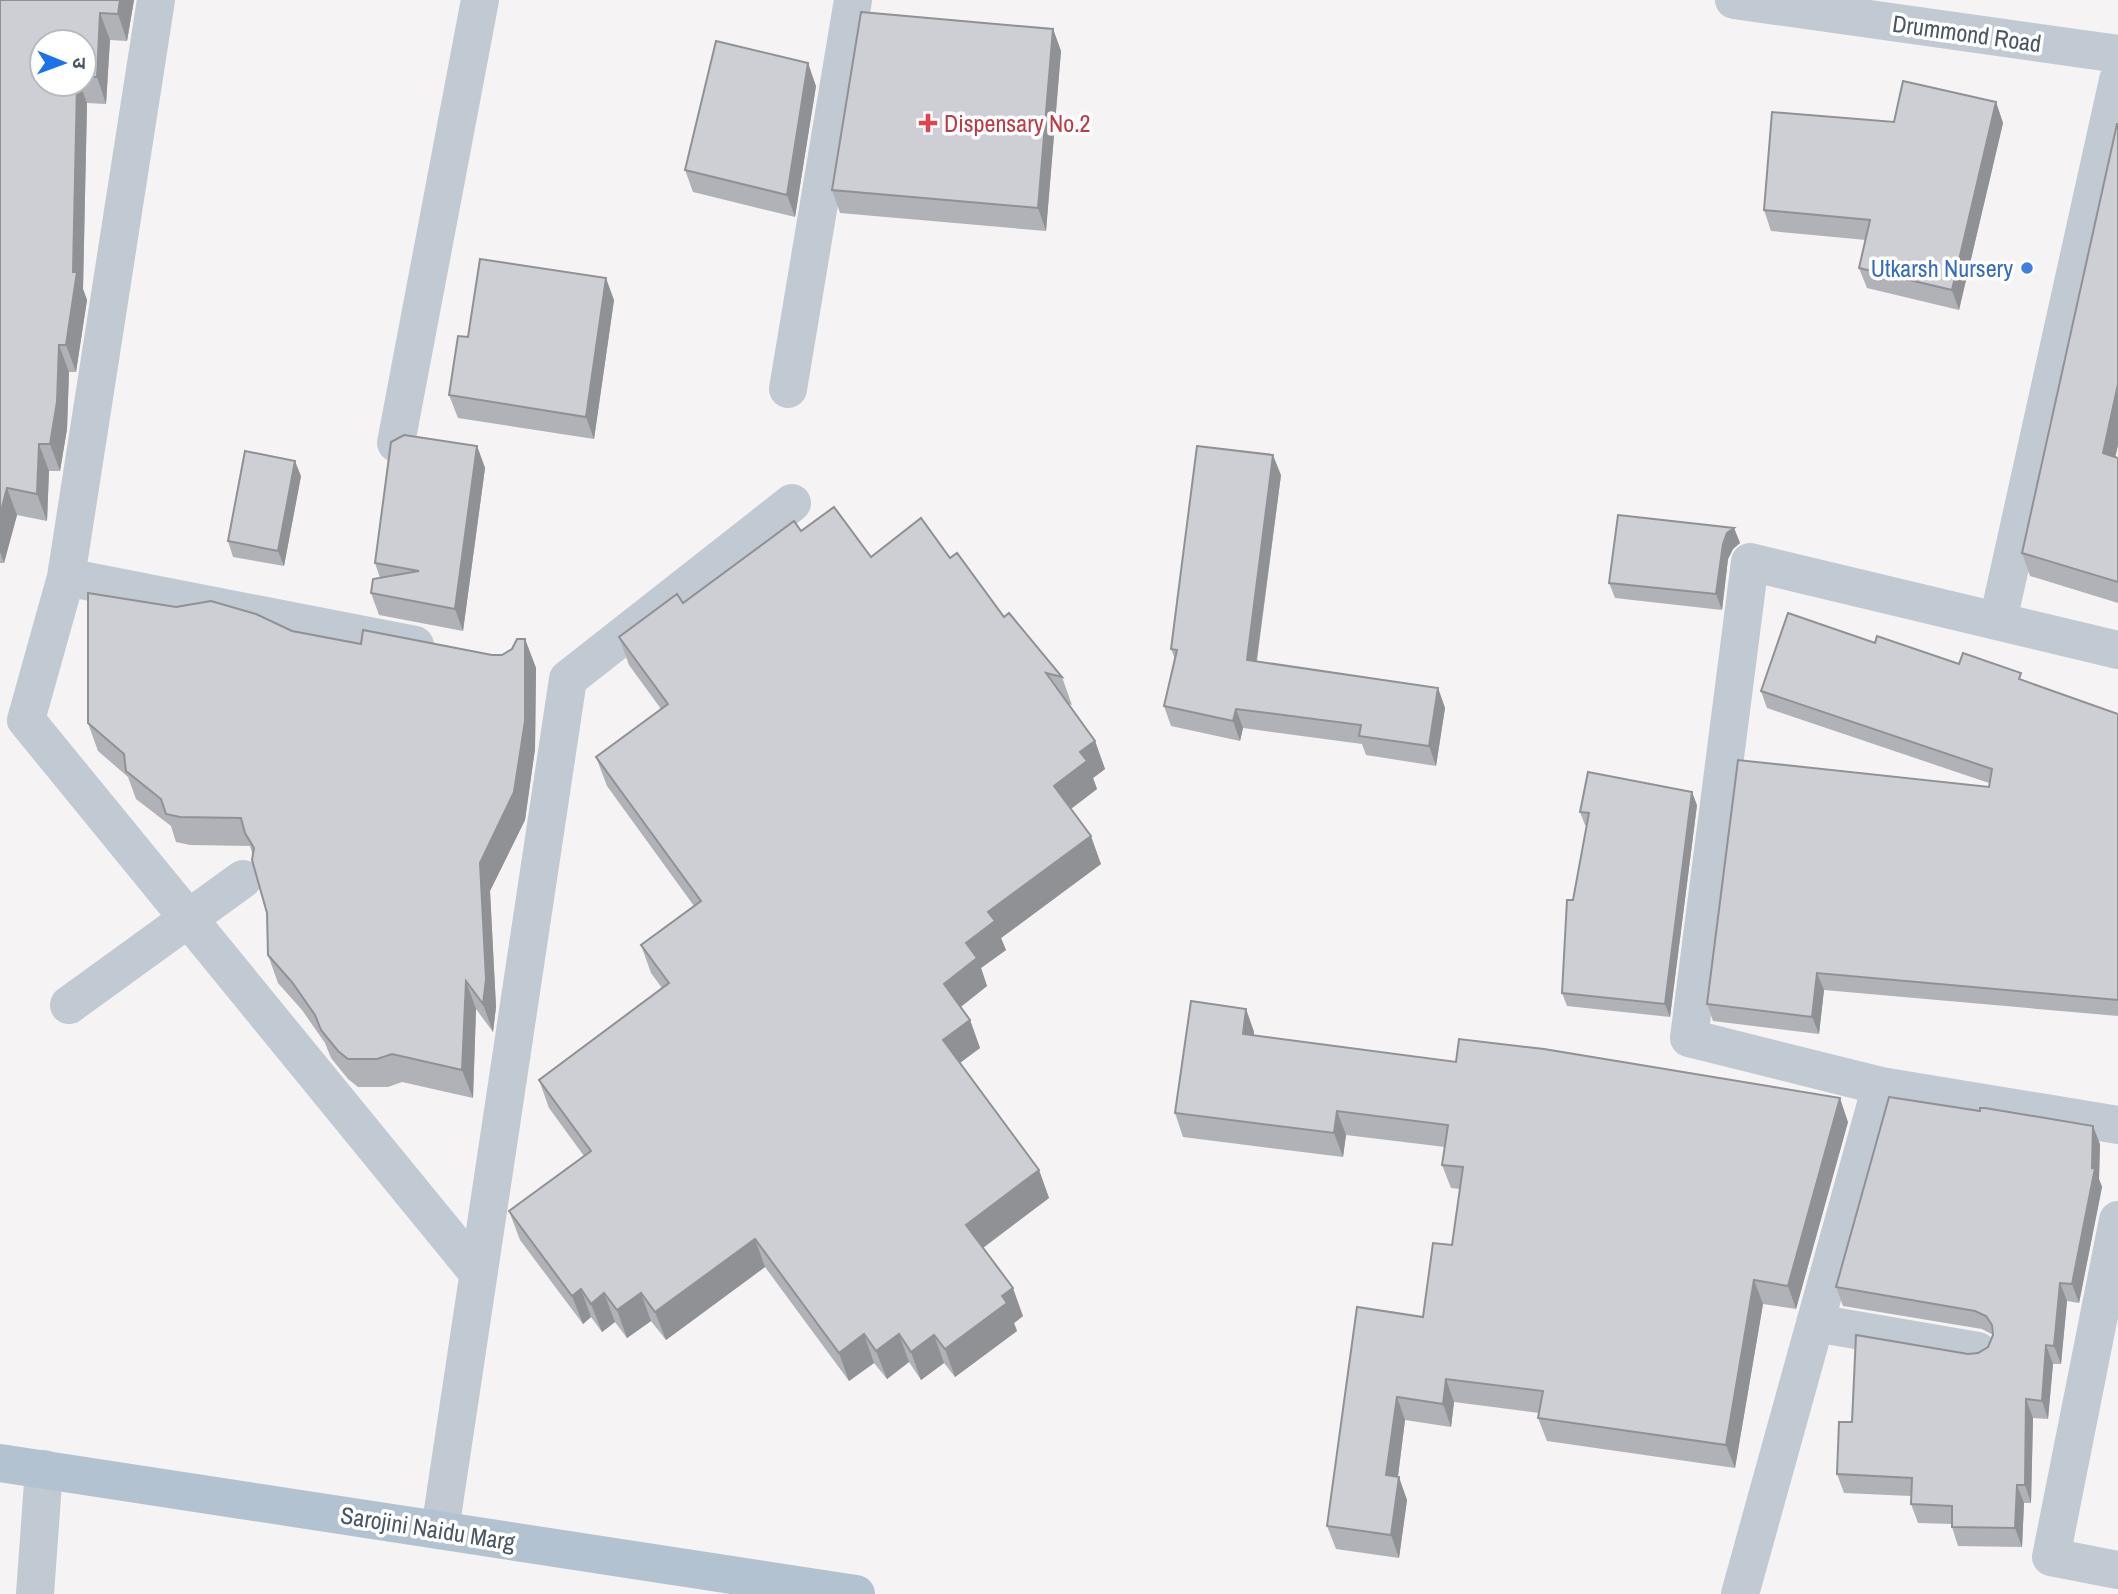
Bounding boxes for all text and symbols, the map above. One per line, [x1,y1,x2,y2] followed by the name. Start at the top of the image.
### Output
[1891,7,2043,59] street label: Drummond Road
[28,28,98,98] north arrow
[67,58,93,70] text: उ
[944,107,1091,139] place label: Dispensary No.2
[918,113,938,133] marker: Dispensary No.2
[1871,252,2013,284] place label: Utkarsh Nursery
[2019,260,2035,276] marker: Utkarsh Nursery
[339,1498,518,1558] street label: Sarojini Naidu Marg

